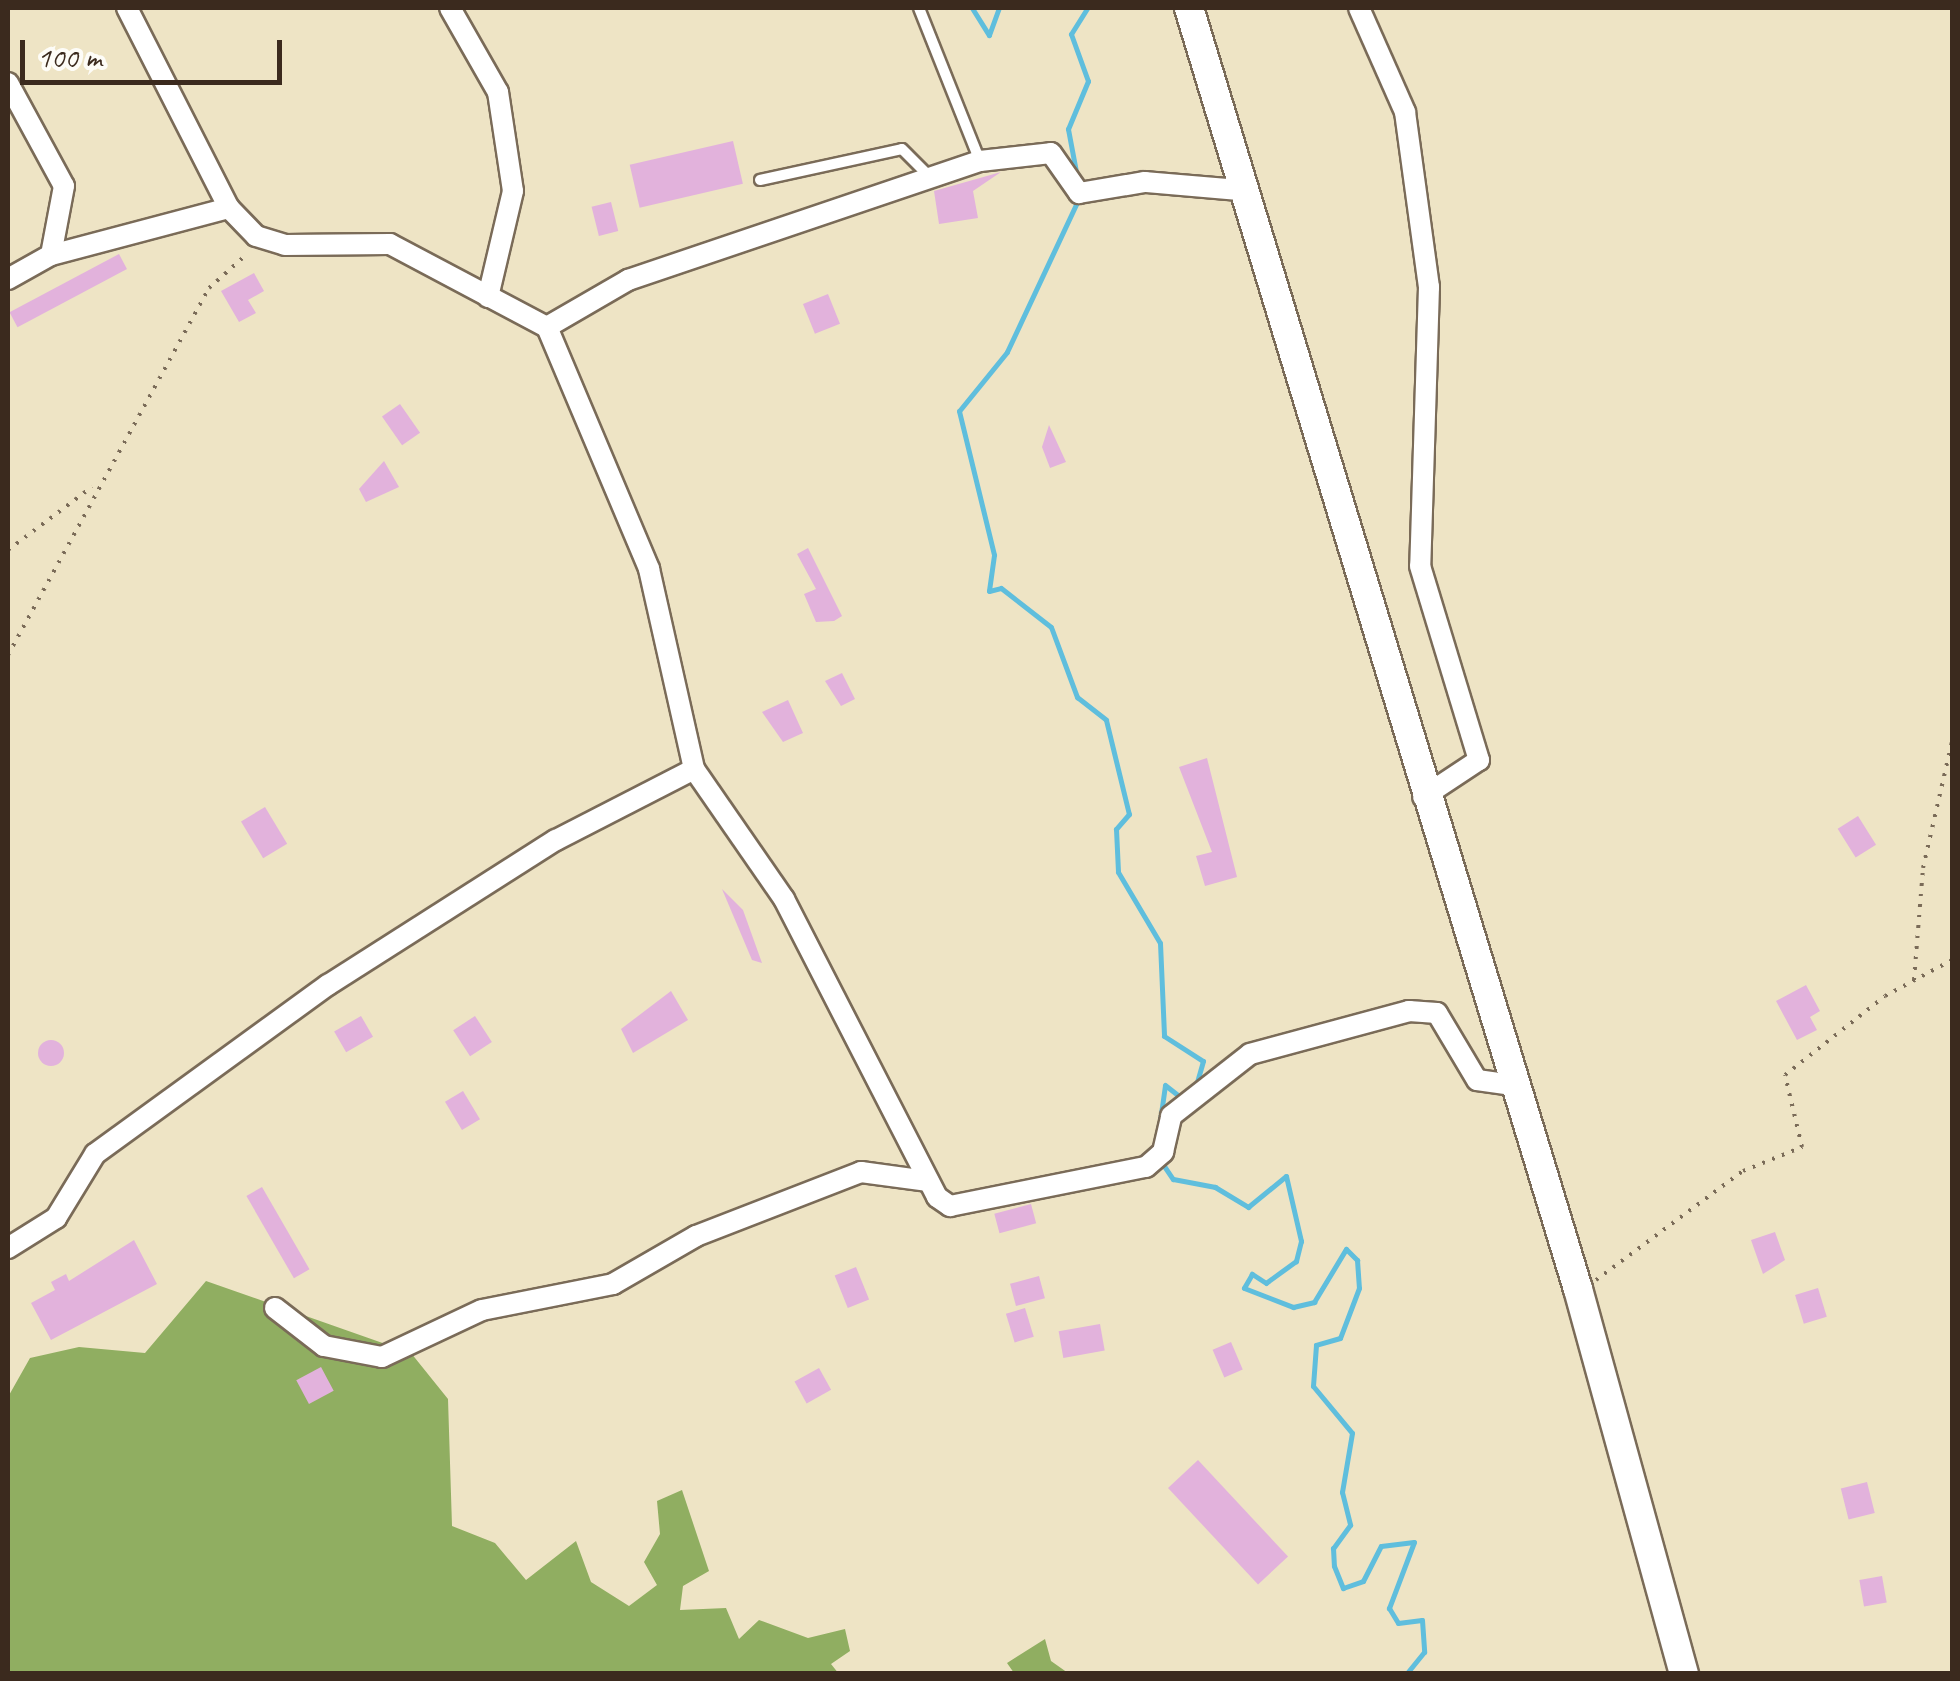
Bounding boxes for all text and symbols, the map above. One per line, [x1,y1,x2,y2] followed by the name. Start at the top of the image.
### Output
[25,20,288,82] scale bar
[37,38,102,76] text: 100 m

